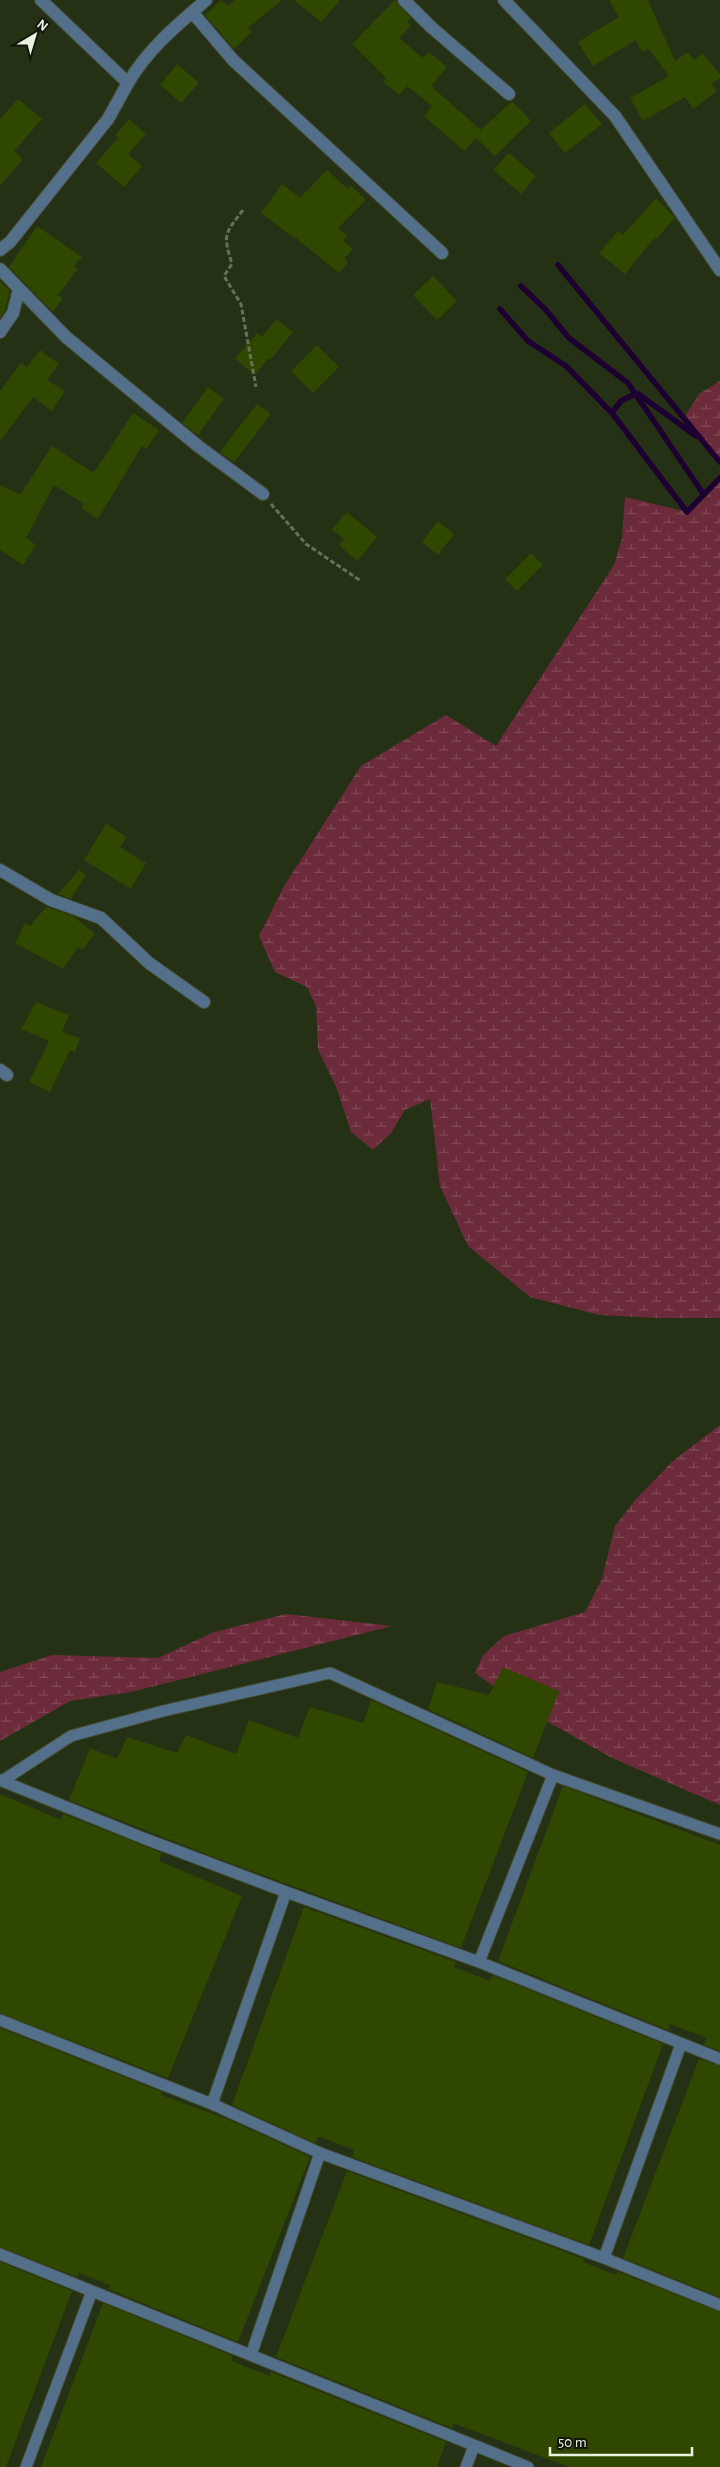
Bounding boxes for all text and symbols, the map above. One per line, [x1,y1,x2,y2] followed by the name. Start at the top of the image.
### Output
[10,10,60,60] north arrow
[34,17,51,34] text: N
[550,2424,692,2456] scale bar
[558,2435,587,2450] text: 50 m

